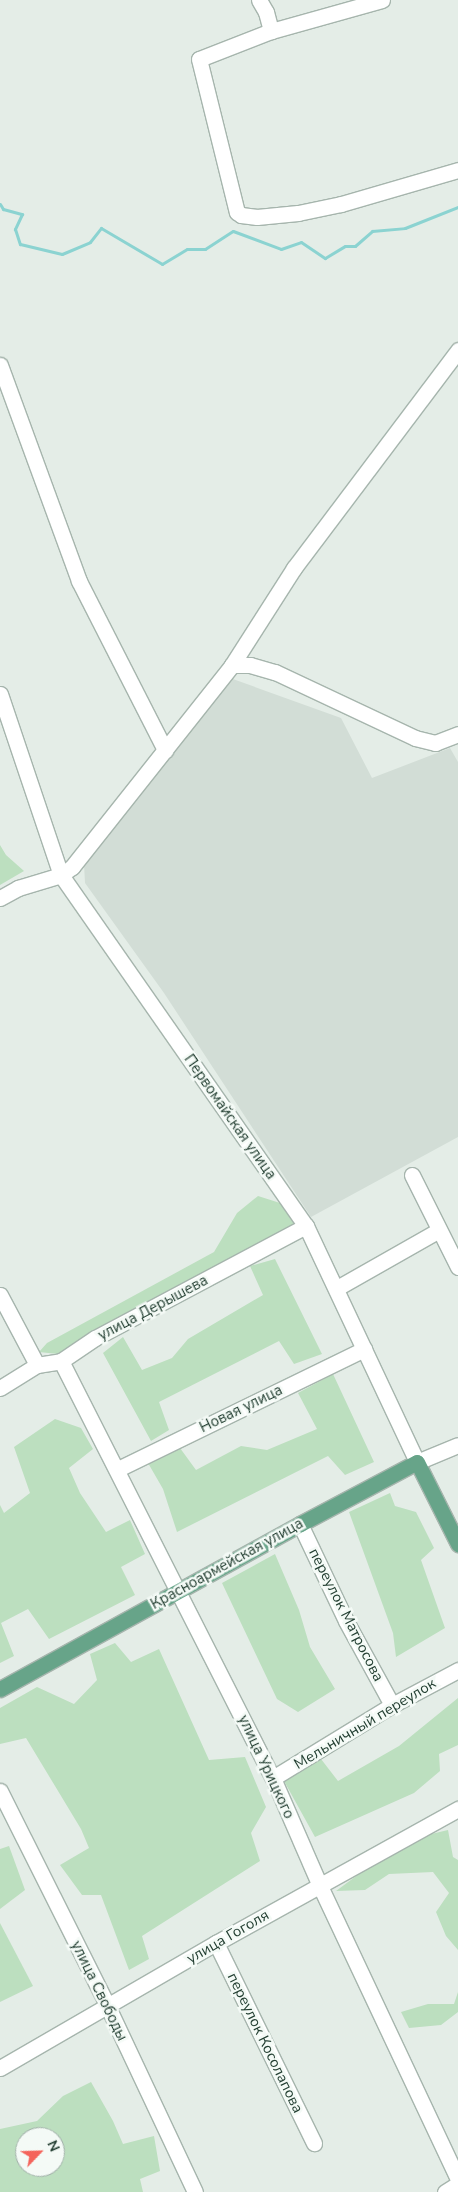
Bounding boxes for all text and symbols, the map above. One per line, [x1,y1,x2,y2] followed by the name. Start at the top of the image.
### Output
[180,1051,280,1183] street label: Первомайская улица
[95,1271,211,1345] street label: улица Дерышева
[197,1381,285,1437] street label: Новая улица
[148,1515,306,1613] street label: Красноармейская улица
[305,1545,387,1685] street label: переулок Матросова
[291,1675,439,1773] street label: Мельничный переулок
[234,1712,298,1822] street label: улица Урицкого
[184,1906,272,1968] street label: улица Гоголя
[67,1938,131,2044] street label: улица Свободы
[223,1970,307,2116] street label: переулок Косолапова
[15,2127,65,2177] north arrow
[42,2137,64,2155] text: N

